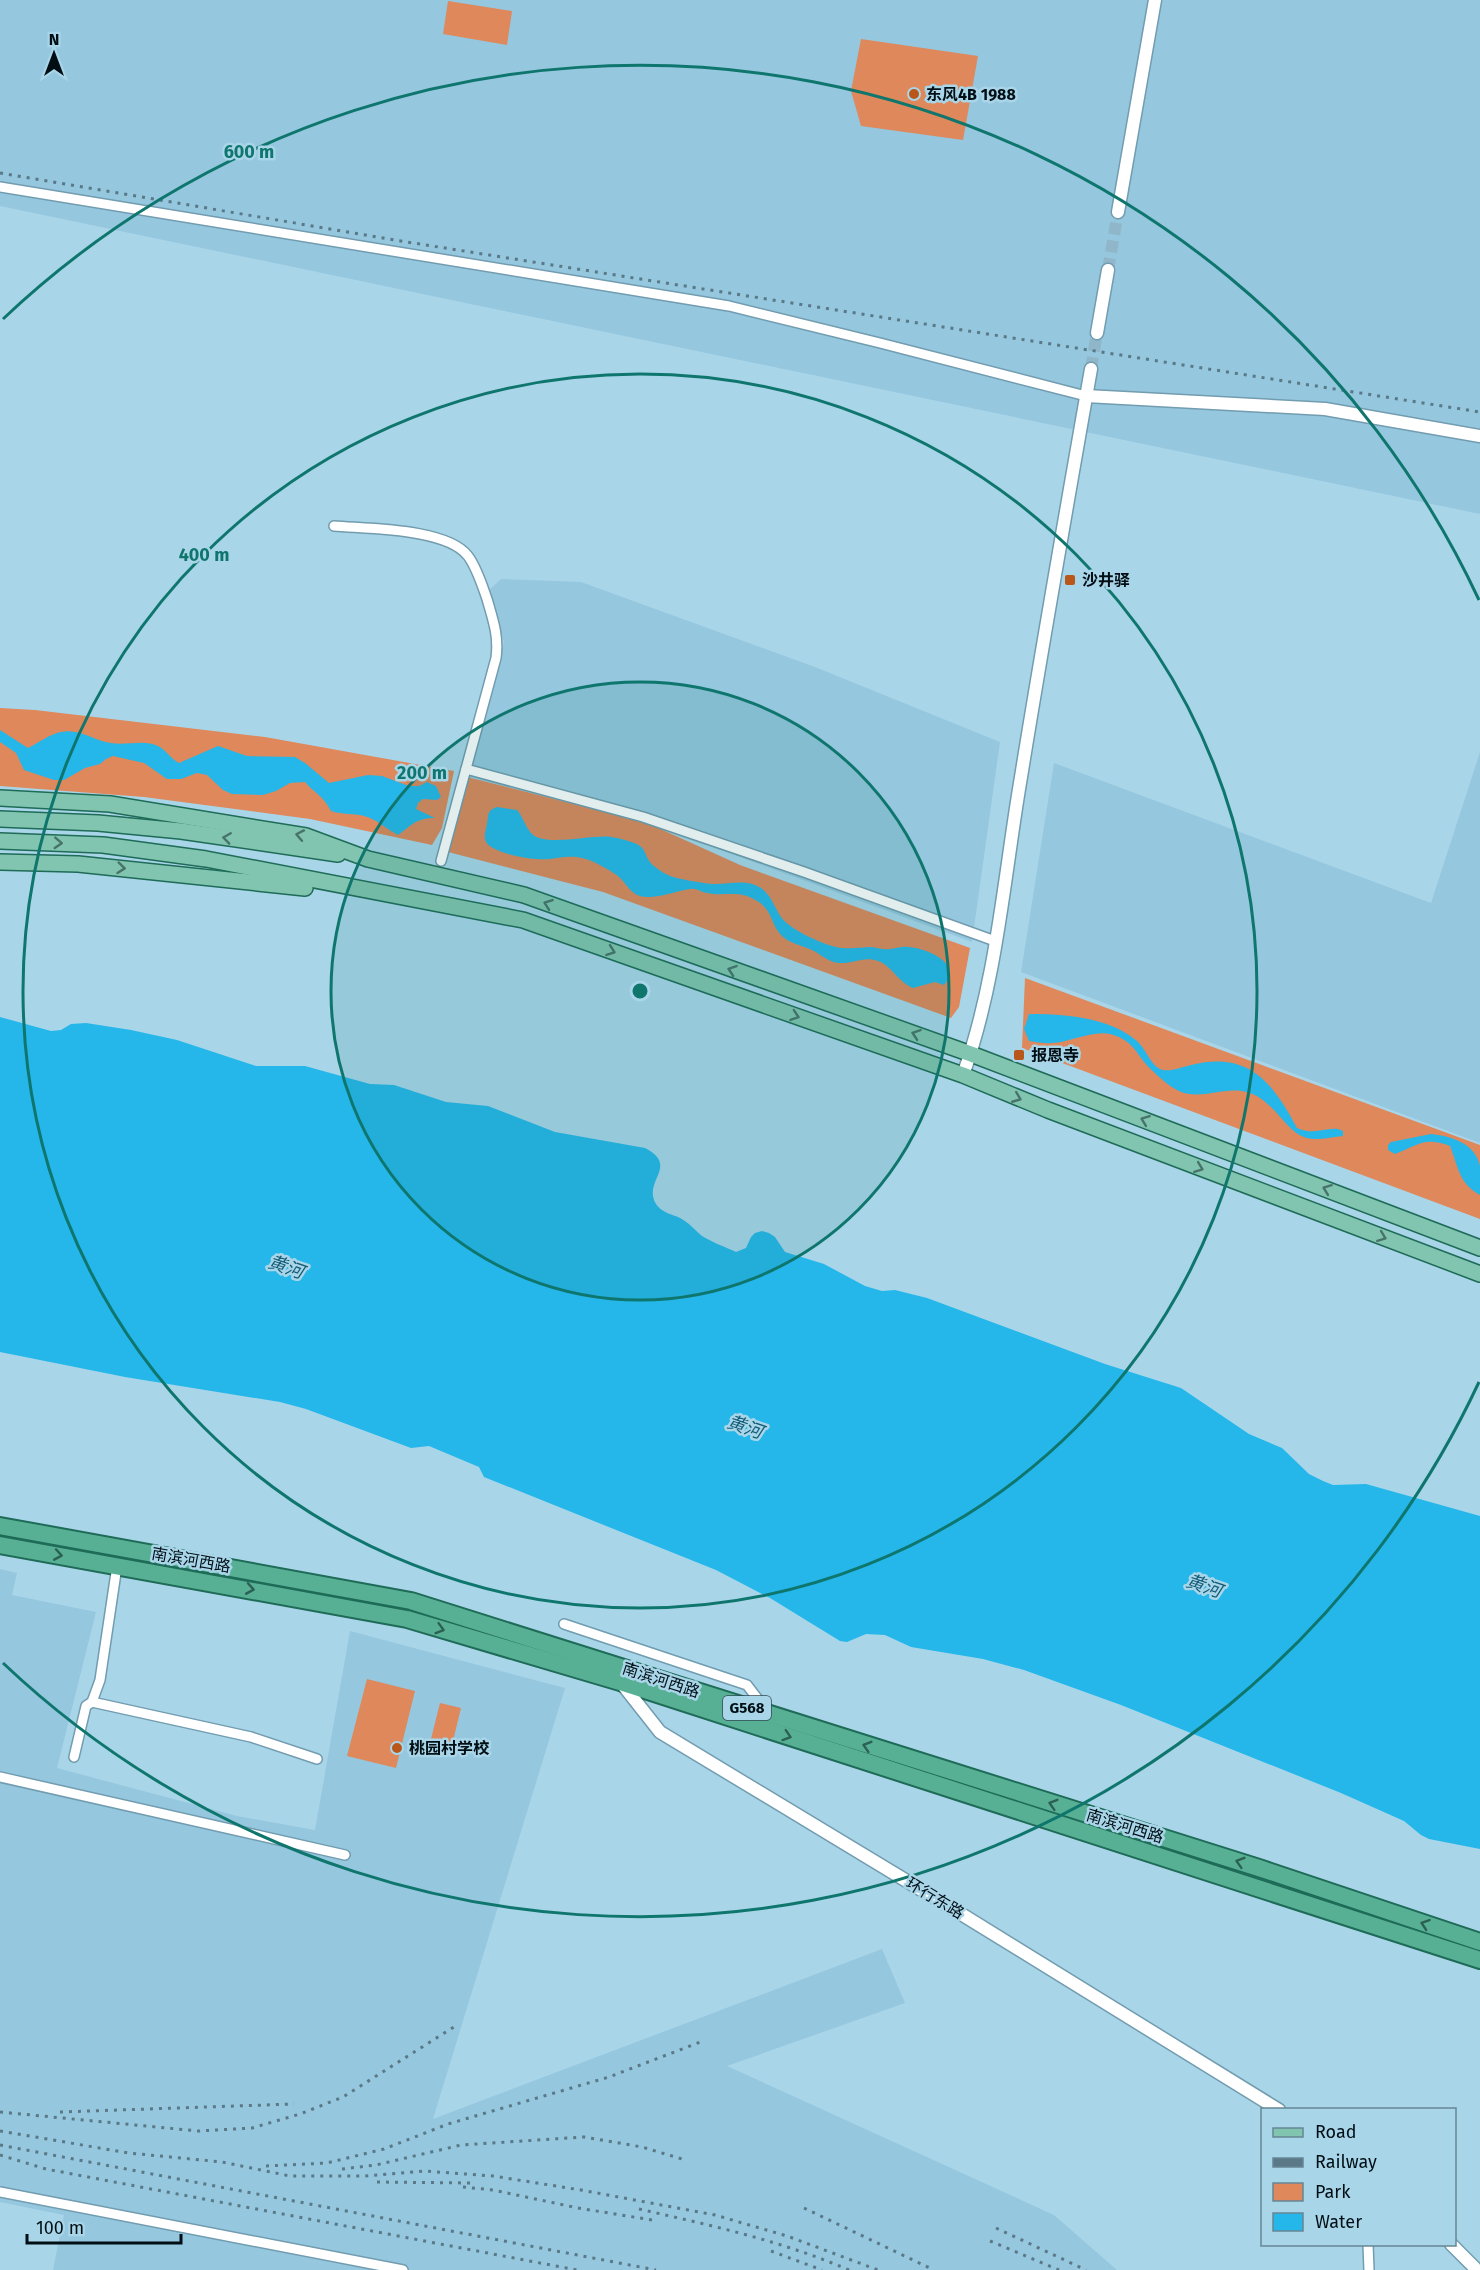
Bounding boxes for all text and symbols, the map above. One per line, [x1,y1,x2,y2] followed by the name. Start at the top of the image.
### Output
[24,24,84,84] north arrow
[49,30,59,49] text: N
[926,85,1016,104] place label: 东风4B 1988
[907,87,921,101] marker: 东风4B 1988
[224,141,274,163] text: 600 m
[179,544,229,566] text: 400 m
[1082,571,1130,590] place label: 沙井驿
[1063,573,1077,587] marker: 沙井驿
[397,762,447,784] text: 200 m
[295,829,305,842] one-way arrow
[222,832,232,844] one-way arrow
[54,836,63,849] one-way arrow
[117,861,126,874] one-way arrow
[543,898,554,911] one-way arrow
[605,944,616,957] one-way arrow
[727,964,738,977] one-way arrow
[630,981,650,1001] centre of rings
[789,1009,800,1022] one-way arrow
[911,1029,922,1042] one-way arrow
[1031,1046,1079,1065] place label: 报恩寺
[1012,1048,1026,1062] marker: 报恩寺
[1011,1091,1022,1103] one-way arrow
[1140,1115,1151,1127] one-way arrow
[1193,1160,1204,1173] one-way arrow
[1322,1184,1333,1197] one-way arrow
[1376,1229,1386,1242] one-way arrow
[265,1251,309,1284] water label: 黄河
[724,1411,768,1444] water label: 黄河
[150,1544,232,1576] street label: 南滨河西路
[52,1548,62,1561] one-way arrow
[1183,1570,1227,1603] water label: 黄河
[245,1583,254,1595] one-way arrow
[434,1622,445,1634] one-way arrow
[620,1659,702,1701] street label: 南滨河西路
[723,1696,771,1720] road number: G568
[781,1729,792,1741] one-way arrow
[409,1739,490,1758] place label: 桃园村学校
[390,1741,404,1755] marker: 桃园村学校
[862,1741,873,1753] one-way arrow
[1048,1799,1059,1811] one-way arrow
[1084,1805,1166,1847] street label: 南滨河西路
[1235,1857,1246,1869] one-way arrow
[903,1873,967,1923] street label: 环行东路
[1420,1918,1431,1931] one-way arrow
[1261,2108,1456,2246] legend
[1315,2121,1357,2143] text: Road
[1315,2151,1377,2173] text: Railway
[1315,2181,1351,2203] text: Park
[27,2207,182,2245] scale bar
[1315,2211,1362,2233] text: Water
[36,2217,84,2239] text: 100 m

